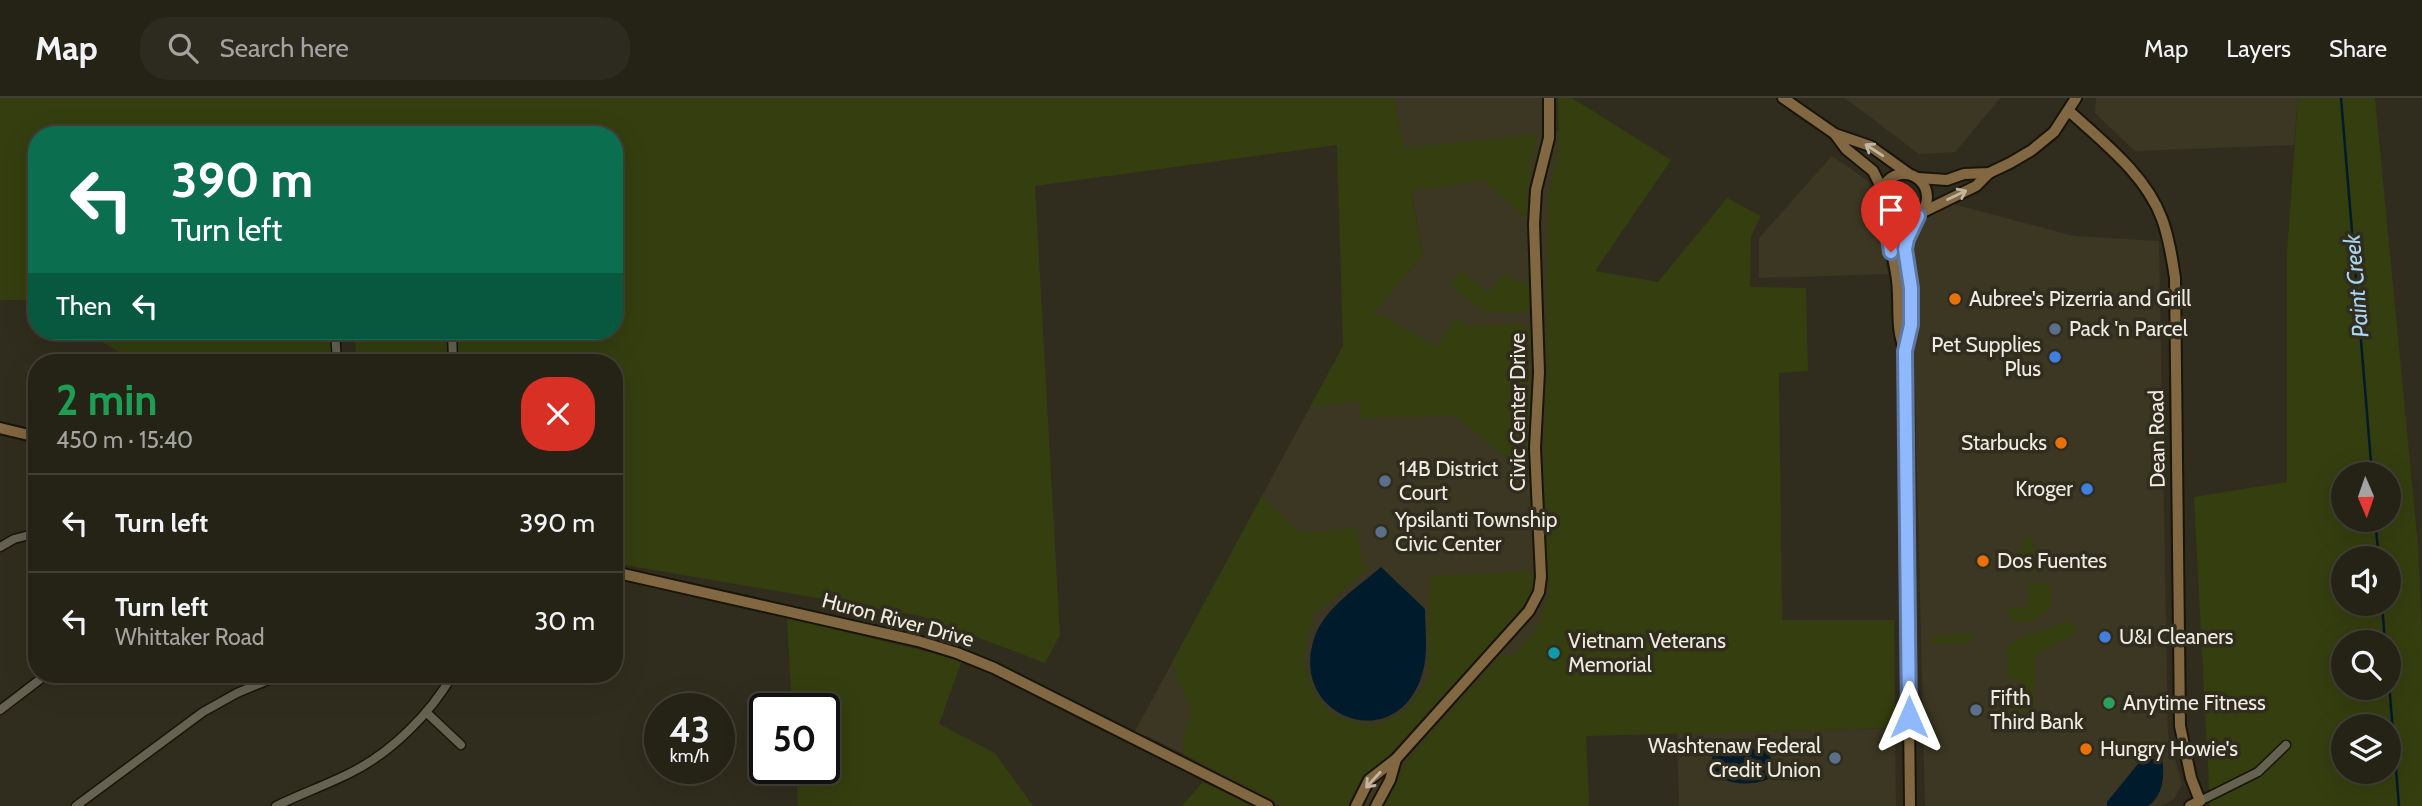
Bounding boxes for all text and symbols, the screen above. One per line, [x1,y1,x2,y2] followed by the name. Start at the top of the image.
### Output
[140,17,630,80] search box
[35,28,98,68] text: Map
[164,29,202,67] icon: search
[220,32,349,64] text: Search here
[2144,34,2188,63] text: Map
[2226,34,2291,63] text: Layers
[2329,34,2387,63] text: Share
[1865,142,1885,156] one-way arrow
[171,150,313,209] text: 390 m
[56,154,147,245] icon: left
[1861,180,1921,252] pin
[1946,187,1967,200] one-way arrow
[1872,191,1910,229] icon: arrive
[171,210,282,249] text: Turn left
[2337,232,2374,339] water label: Paint Creek
[1969,286,2191,311] place label: Aubree's Pizerria and Grill
[126,287,164,325] icon: left
[56,290,112,322] text: Then
[1947,291,1963,307] marker: Aubree's Pizerria and Grill
[2069,316,2188,341] place label: Pack 'n Parcel
[2047,321,2063,337] marker: Pack 'n Parcel
[1931,332,2041,381] place label: Pet Supplies Plus
[1505,333,1530,491] street label: Civic Center Drive
[2047,349,2063,365] marker: Pet Supplies Plus
[56,374,157,426] text: 2 min
[521,377,595,451] button: close
[2143,390,2170,488] street label: Dean Road
[56,426,193,454] text: 450 m · 15:40
[1961,430,2047,455] place label: Starbucks
[2053,435,2069,451] marker: Starbucks
[1399,456,1498,505] place label: 14B District Court
[2331,462,2401,532] north arrow
[2331,462,2401,784] map controls
[1377,473,1393,489] marker: 14B District Court
[2015,476,2073,501] place label: Kroger
[2079,481,2095,497] marker: Kroger
[56,504,94,542] icon: left
[115,507,208,539] text: Turn left
[519,507,595,539] text: 390 m
[1394,507,1557,556] place label: Ypsilanti Township Civic Center
[1373,524,1389,540] marker: Ypsilanti Township Civic Center
[2331,546,2401,616] button: sound
[1997,548,2107,573] place label: Dos Fuentes
[1975,553,1991,569] marker: Dos Fuentes
[819,587,977,652] street label: Huron River Drive
[115,591,208,623] text: Turn left
[56,602,94,640] icon: left
[534,605,595,637] text: 30 m
[115,623,265,651] text: Whittaker Road
[2119,624,2234,649] place label: U&I Cleaners
[1568,628,1726,677] place label: Vietnam Veterans Memorial
[2097,629,2113,645] marker: U&I Cleaners
[2331,630,2401,700] button: search
[1546,645,1562,661] marker: Vietnam Veterans Memorial
[1872,680,1946,754] position arrow
[1990,685,2084,734] place label: Fifth Third Bank
[2123,690,2266,715] place label: Anytime Fitness
[749,693,840,784] speed limit sign: 50
[2101,695,2117,711] marker: Anytime Fitness
[1968,702,1984,718] marker: Fifth Third Bank
[669,708,710,751] text: 43
[2331,714,2401,784] button: layers
[1648,733,1821,782] place label: Washtenaw Federal Credit Union
[2100,736,2238,761] place label: Hungry Howie's
[2078,741,2094,757] marker: Hungry Howie's
[670,745,709,767] text: km/h
[1827,750,1843,766] marker: Washtenaw Federal Credit Union
[1365,771,1381,789] one-way arrow

